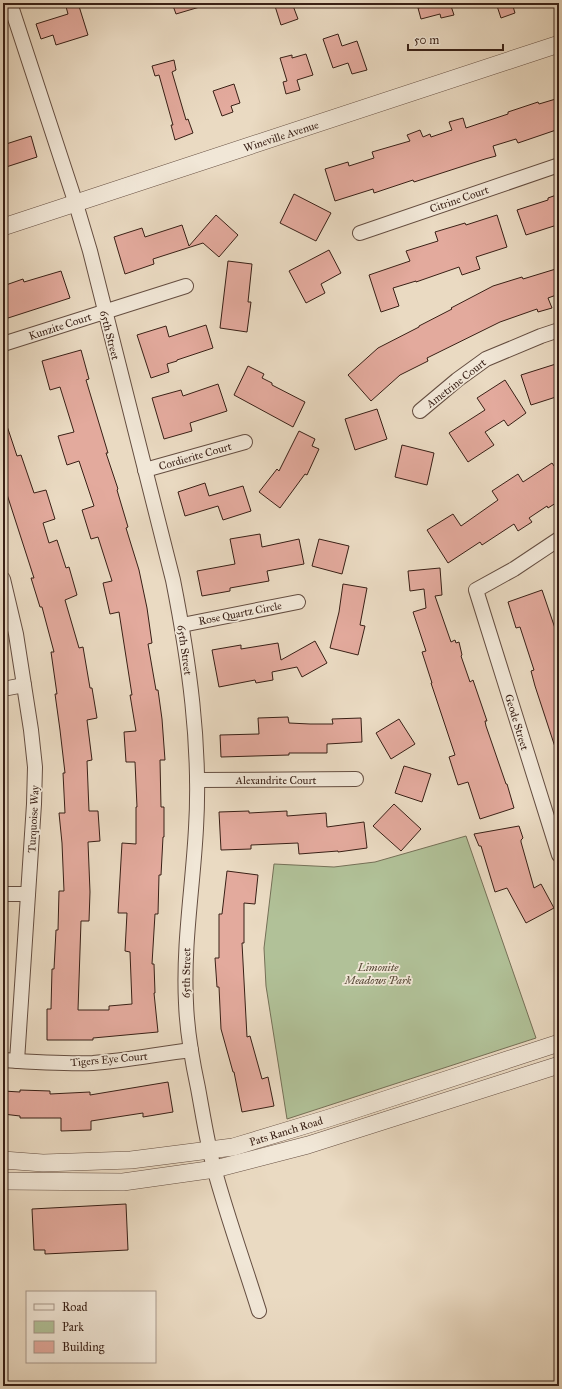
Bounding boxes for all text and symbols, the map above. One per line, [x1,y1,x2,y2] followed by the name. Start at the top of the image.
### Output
[408,26,503,52] scale bar
[414,33,439,47] text: 50 m
[242,118,321,155] street label: Wineville Avenue
[428,183,490,216] street label: Citrine Court
[97,309,122,361] street label: 65th Street
[27,310,93,343] street label: Kunzite Court
[423,356,489,411] street label: Ametrine Court
[157,440,233,473] street label: Cordierite Court
[197,599,283,628] street label: Rose Quartz Circle
[175,624,194,676] street label: 65th Street
[502,692,531,752] street label: Geode Street
[235,774,317,787] street label: Alexandrite Court
[25,784,43,853] street label: Turquoise Way
[180,948,193,998] street label: 65th Street
[344,961,411,987] park label: Limonite Meadows Park
[70,1050,148,1069] street label: Tigers Eye Court
[248,1114,325,1149] street label: Pats Ranch Road
[26,1291,156,1363] legend
[62,1300,88,1314] text: Road
[62,1320,84,1334] text: Park
[62,1340,105,1355] text: Building

